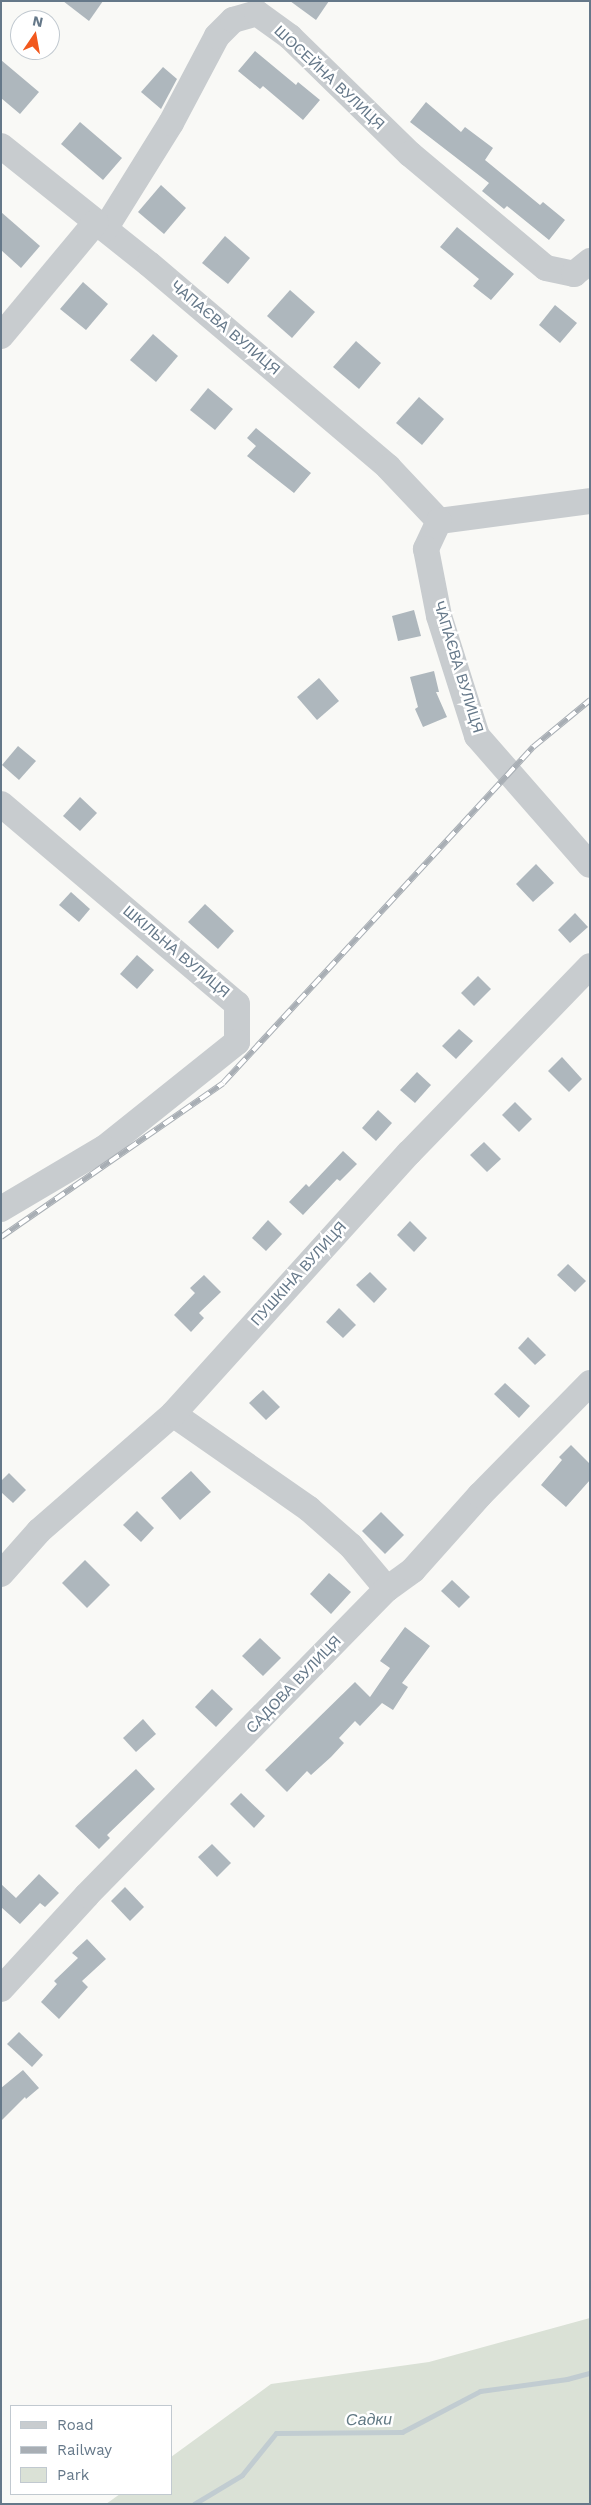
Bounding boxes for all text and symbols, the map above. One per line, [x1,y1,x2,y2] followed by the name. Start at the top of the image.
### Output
[10,10,60,60] north arrow
[31,12,45,30] text: N
[270,22,388,134] street label: ШОСЕЙНА ВУЛИЦЯ
[167,277,283,379] street label: ЧАПАЄВА ВУЛИЦЯ
[429,599,487,735] street label: ЧАПАЄВА ВУЛИЦЯ
[119,902,233,1002] street label: ШКІЛЬНА ВУЛИЦЯ
[247,1218,351,1330] street label: ПУШКІНА ВУЛИЦЯ
[243,1633,345,1737] street label: САДОВА ВУЛИЦЯ
[10,2405,172,2495] legend
[346,2410,392,2430] water label: Садки
[57,2416,94,2434] text: Road
[57,2441,112,2459] text: Railway
[57,2466,89,2484] text: Park

